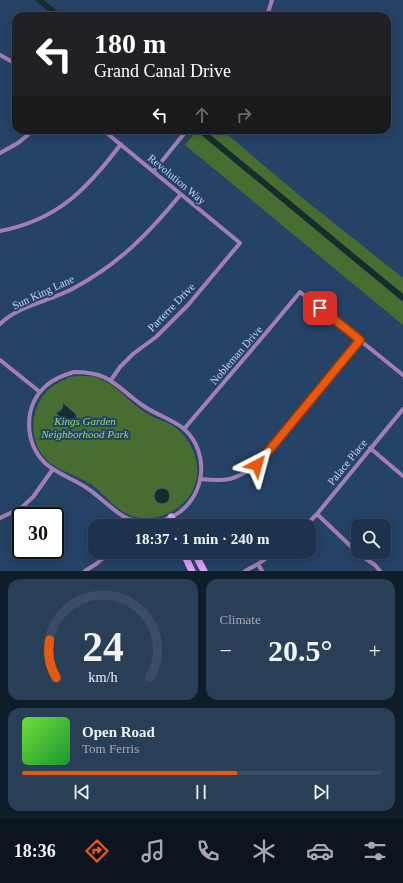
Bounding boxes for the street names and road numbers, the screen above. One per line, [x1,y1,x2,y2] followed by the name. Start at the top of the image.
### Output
[146,151,209,207] street label: Revolution Way
[10,272,76,312] street label: Sun King Lane
[145,280,197,334] street label: Parterre Drive
[207,323,265,387] street label: Nobleman Drive
[325,437,369,487] street label: Palace Place

